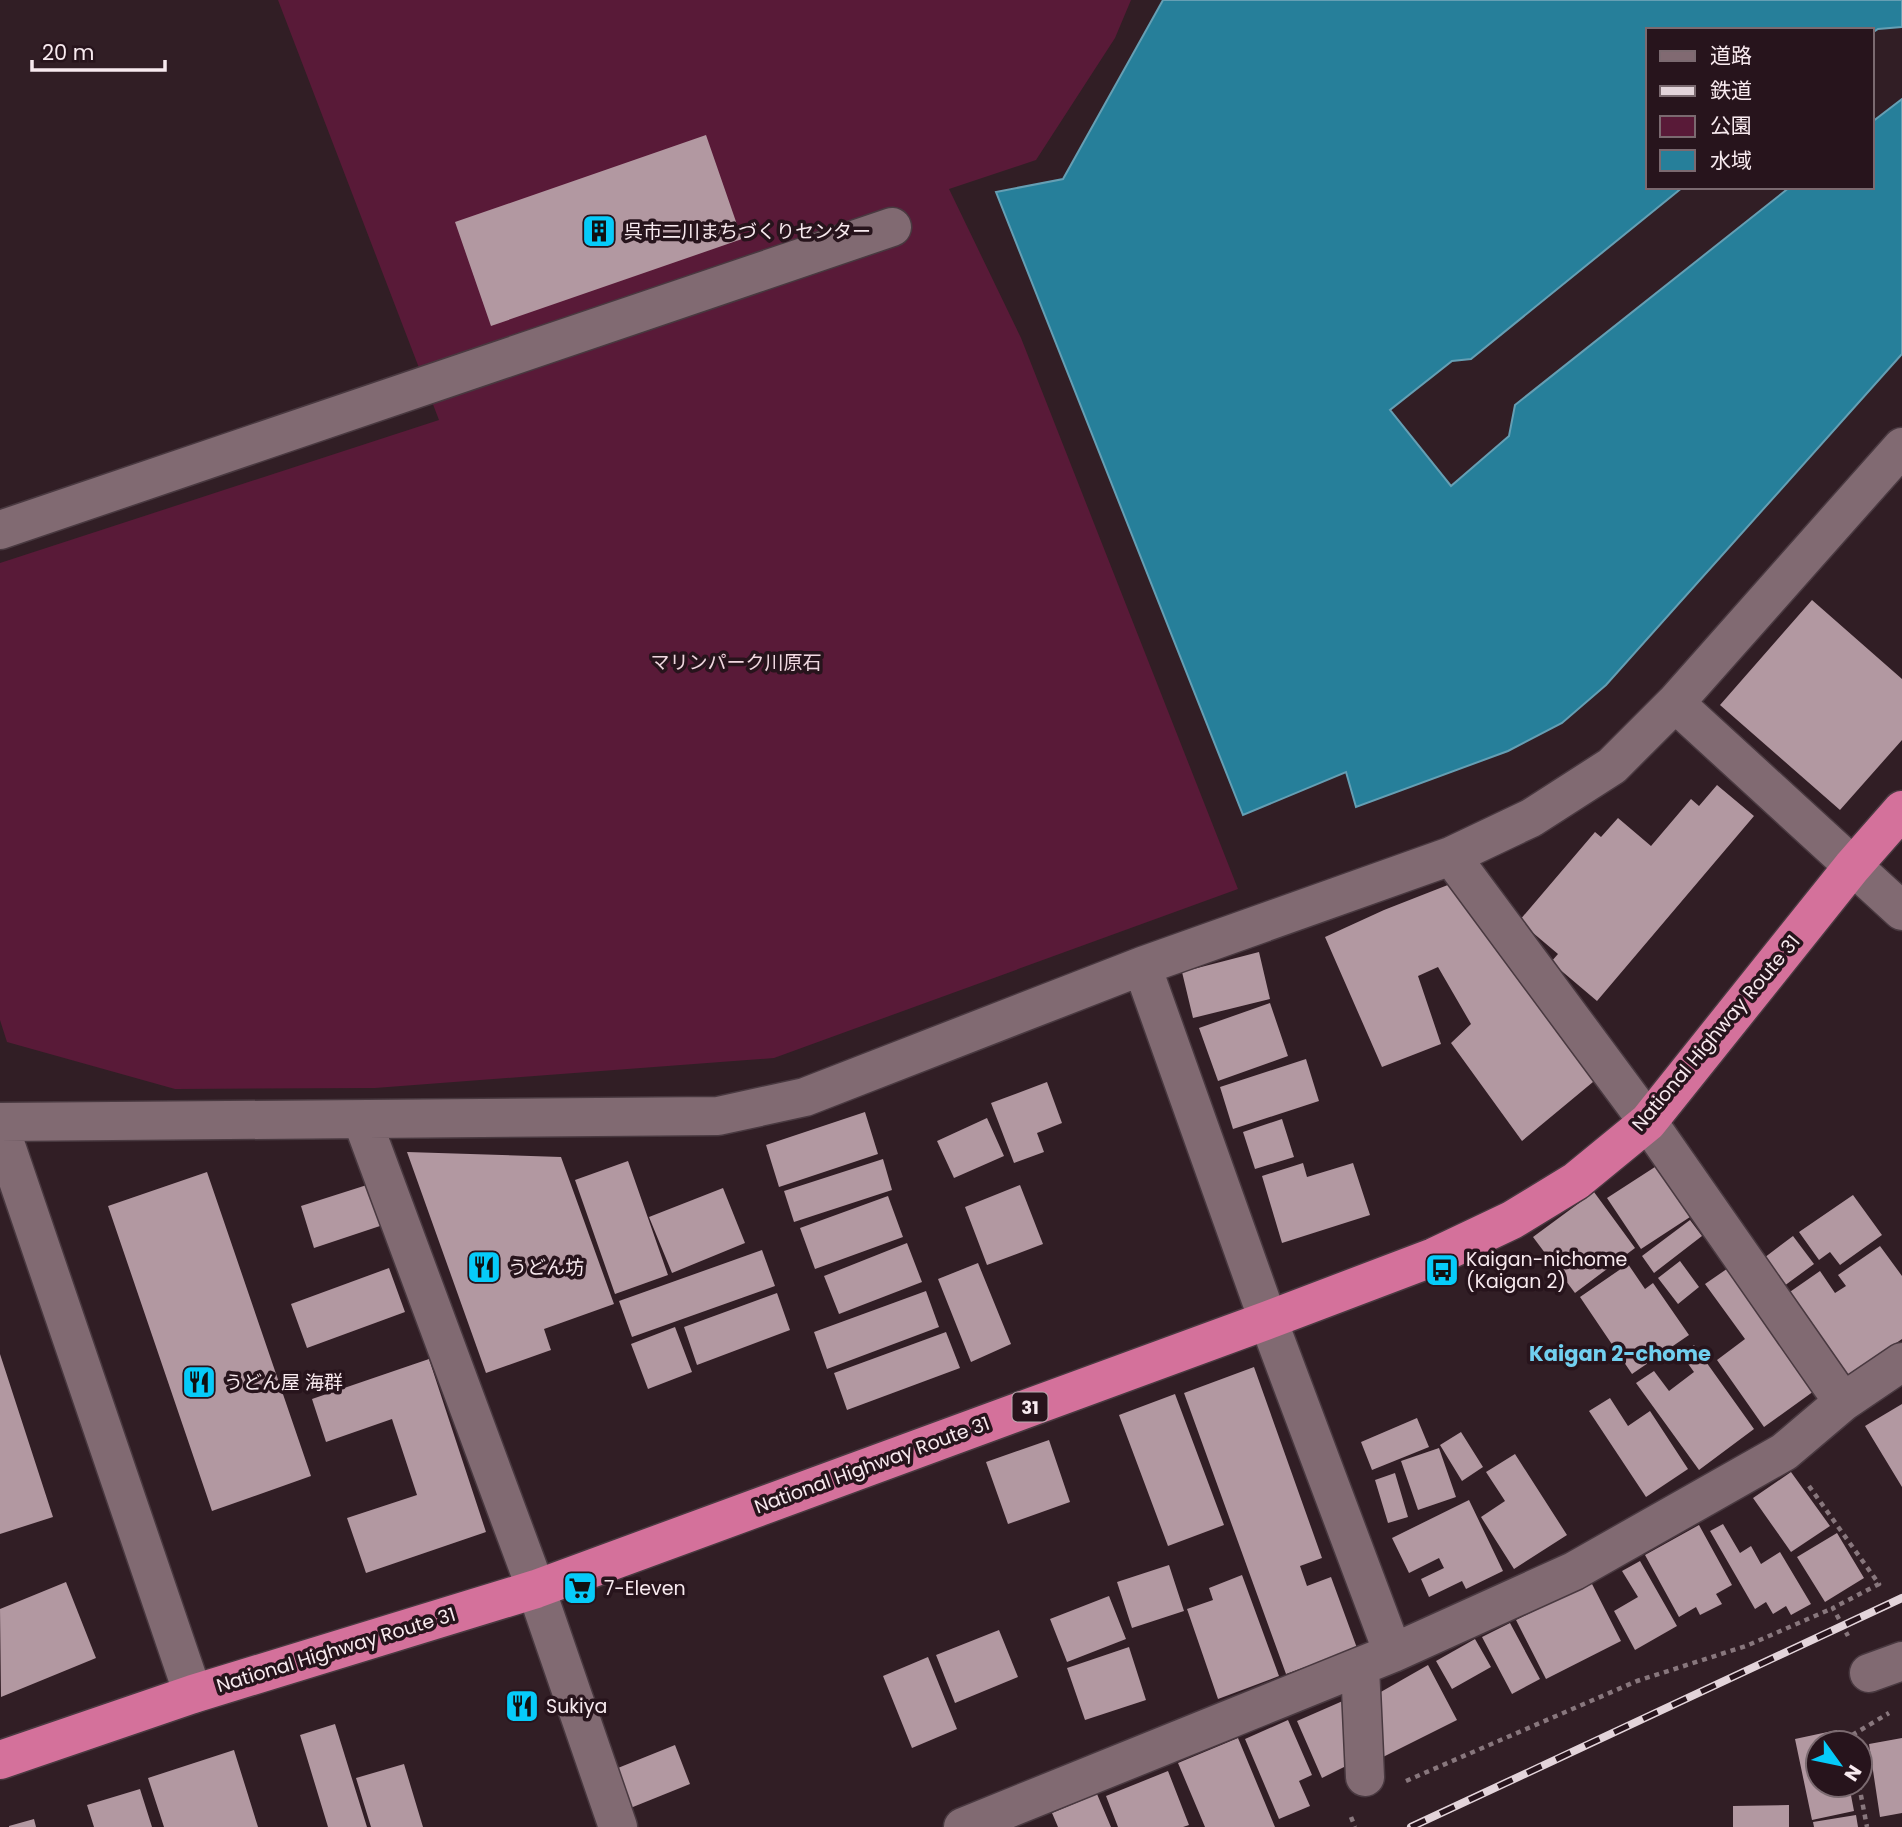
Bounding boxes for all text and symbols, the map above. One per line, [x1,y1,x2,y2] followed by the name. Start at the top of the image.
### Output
[32,28,164,72] scale bar
[1646,28,1874,189] legend
[42,38,95,67] text: 20 m
[1710,41,1752,70] text: 道路
[1710,76,1752,105] text: 鉄道
[1710,111,1752,140] text: 公園
[1710,146,1752,175] text: 水域
[580,212,618,250] building icon: 呉市二川まちづくりセンター
[624,218,871,245] place label: 呉市二川まちづくりセンター
[650,649,822,676] park label: マリンパーク川原石
[1626,929,1806,1137] street label: National Highway Route 31
[1466,1246,1627,1295] place label: Kaigan-nichome (Kaigan 2)
[465,1248,503,1286] restaurant icon: うどん坊
[1423,1251,1461,1289] bus stop icon: Kaigan-nichome (Kaigan 2)
[508,1254,584,1281] place label: うどん坊
[1529,1339,1711,1368] district label: Kaigan 2-chome
[180,1363,218,1401] restaurant icon: うどん屋 海群
[224,1369,343,1396] place label: うどん屋 海群
[1012,1392,1048,1422] road number: 31
[751,1410,993,1520] street label: National Highway Route 31
[561,1569,599,1607] supermarket icon: 7-Eleven
[604,1575,686,1602] place label: 7-Eleven
[213,1601,459,1699] street label: National Highway Route 31
[503,1687,541,1725] restaurant icon: Sukiya
[546,1693,607,1720] place label: Sukiya
[1804,1729,1874,1799] north arrow
[1838,1760,1868,1786] text: N

